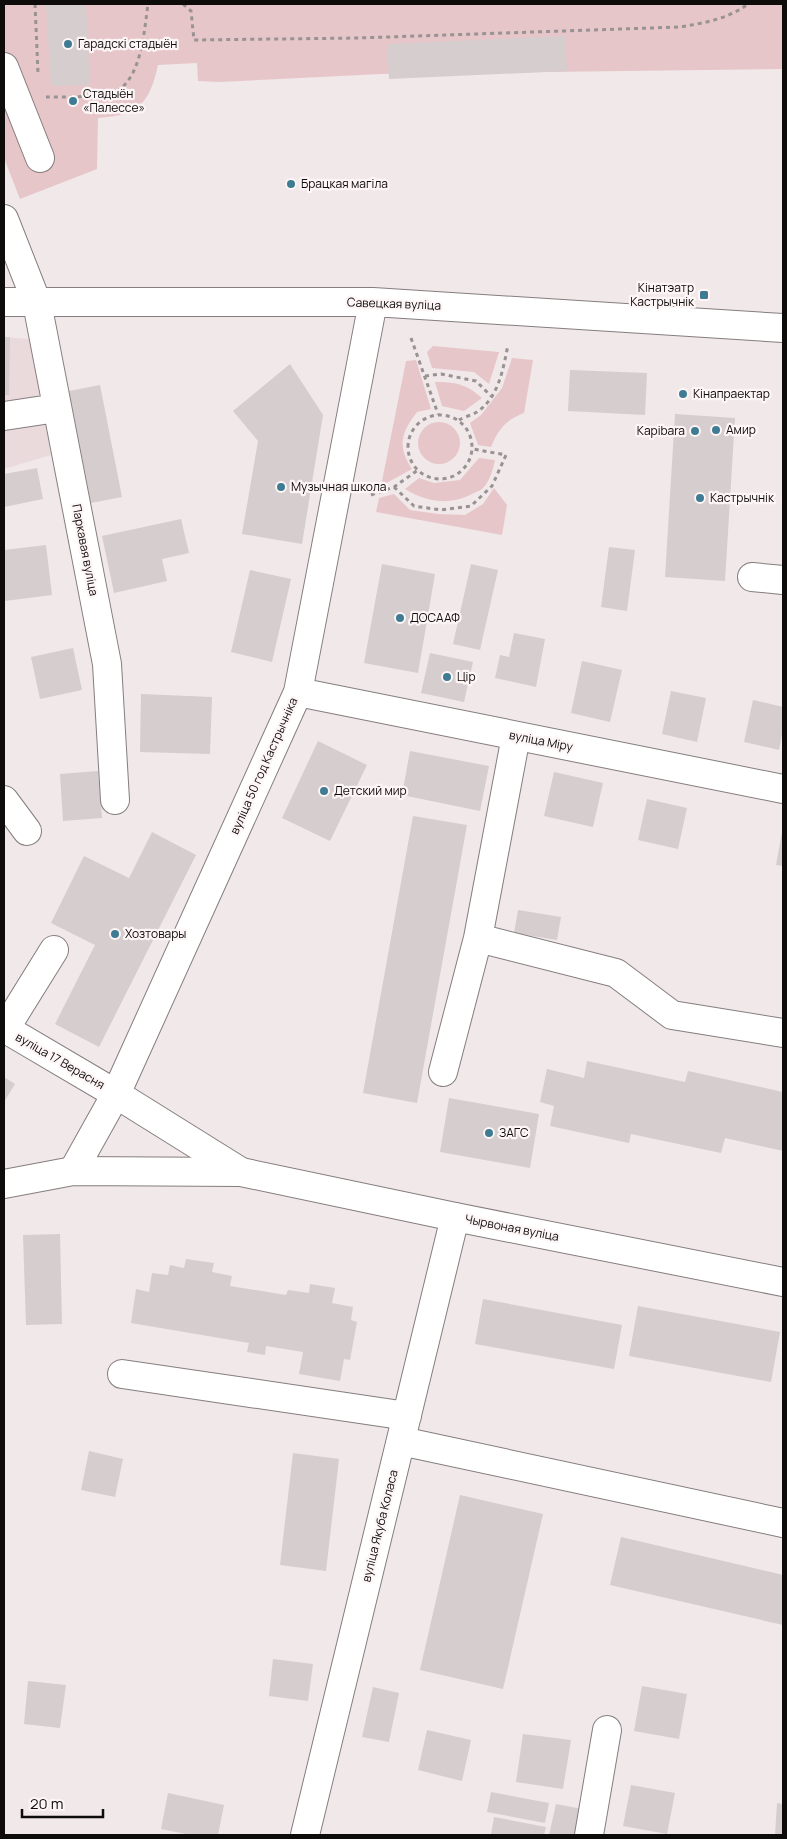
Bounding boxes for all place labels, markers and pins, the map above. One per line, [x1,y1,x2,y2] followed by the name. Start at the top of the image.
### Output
[78,35,177,52] place label: Гарадскі стадыён
[62,38,74,50] marker: Гарадскі стадыён
[83,85,145,116] place label: Стадыён «Палессе»
[67,95,79,107] marker: Стадыён «Палессе»
[301,175,388,192] place label: Брацкая магіла
[285,178,297,190] marker: Брацкая магіла
[630,279,695,310] place label: Кінатэатр Кастрычнік
[698,289,710,301] marker: Кінатэатр Кастрычнік
[693,385,770,402] place label: Кінапраектар
[677,388,689,400] marker: Кінапраектар
[726,421,756,438] place label: Амир
[637,422,685,439] place label: Kapibara
[710,424,722,436] marker: Амир
[689,425,701,437] marker: Kapibara
[291,478,386,495] place label: Музычная школа
[275,481,287,493] marker: Музычная школа
[710,489,775,506] place label: Кастрычнік
[694,492,706,504] marker: Кастрычнік
[410,609,460,626] place label: ДОСААФ
[394,612,406,624] marker: ДОСААФ
[457,668,476,685] place label: Цір
[441,671,453,683] marker: Цір
[334,782,407,799] place label: Детский мир
[318,785,330,797] marker: Детский мир
[125,925,186,942] place label: Хозтовары
[109,928,121,940] marker: Хозтовары
[499,1124,529,1141] place label: ЗАГС
[483,1127,495,1139] marker: ЗАГС

